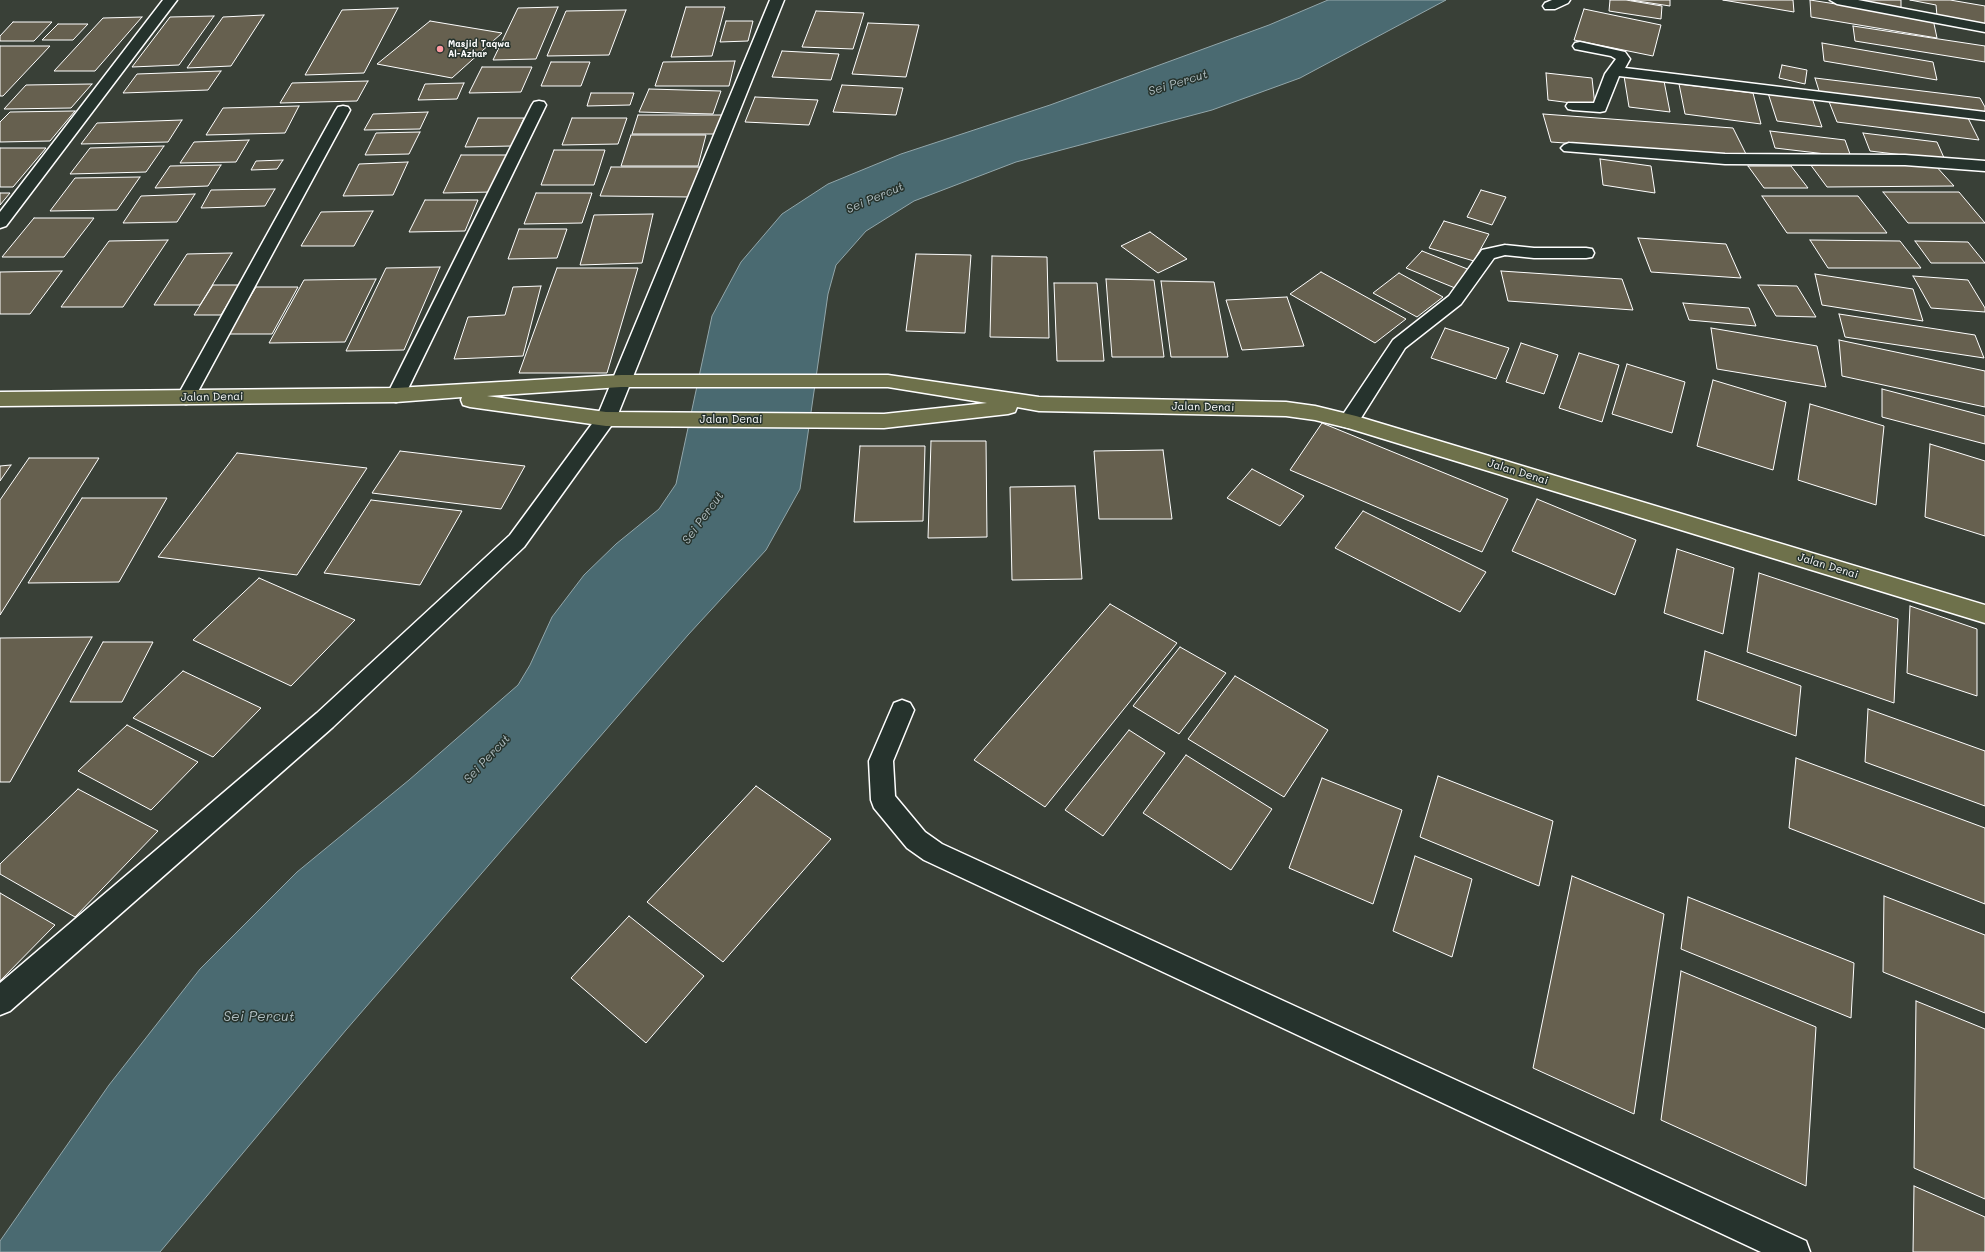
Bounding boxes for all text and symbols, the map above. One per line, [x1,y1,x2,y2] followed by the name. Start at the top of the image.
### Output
[448,39,510,60] place label: Masjid Taqwa Al-Azhar
[435,44,445,54] marker: Masjid Taqwa Al-Azhar
[1147,67,1209,99] water label: Sei Percut
[844,179,906,217] water label: Sei Percut
[180,390,244,404] street label: Jalan Denai
[1171,400,1235,414] street label: Jalan Denai
[700,413,762,427] street label: Jalan Denai
[1486,457,1550,487] street label: Jalan Denai
[679,489,727,547] water label: Sei Percut
[1796,551,1860,581] street label: Jalan Denai
[461,732,513,786] water label: Sei Percut
[223,1009,295,1025] water label: Sei Percut

